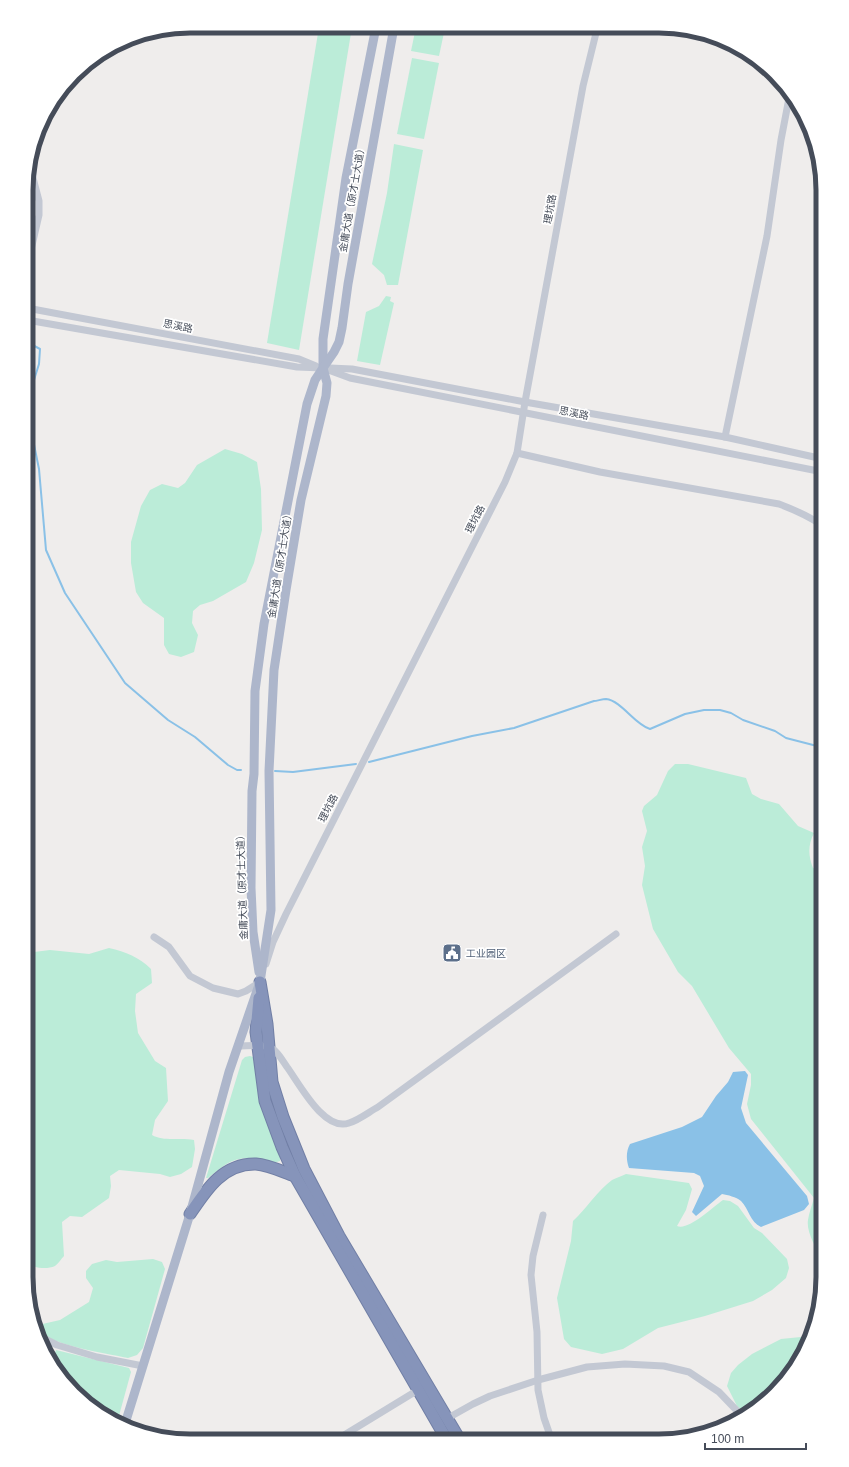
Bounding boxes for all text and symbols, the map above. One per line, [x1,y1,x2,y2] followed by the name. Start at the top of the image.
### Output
[337,143,367,253] street label: 金庸大道（原才士大道）
[542,193,558,225] street label: 理坑路
[162,318,194,334] street label: 思溪路
[558,405,590,421] street label: 思溪路
[463,503,487,535] street label: 理坑路
[266,509,294,619] street label: 金庸大道（原才士大道）
[316,792,340,824] street label: 理坑路
[235,830,249,940] street label: 金庸大道（原才士大道）
[441,942,463,964] public building icon: 工业园区
[466,948,506,959] place label: 工业园区
[705,1425,806,1451] scale bar
[711,1432,744,1446] text: 100 m

